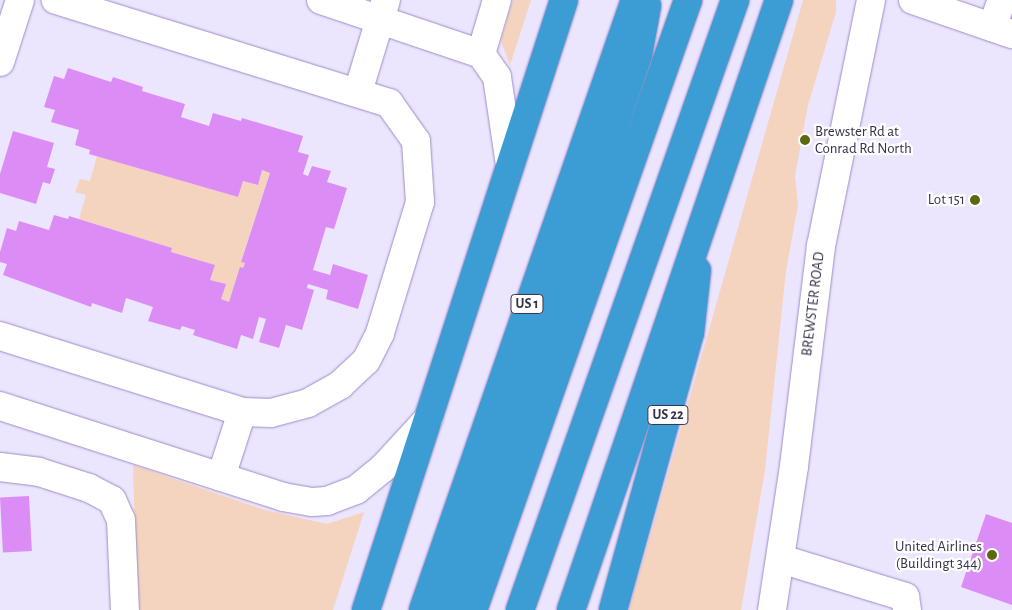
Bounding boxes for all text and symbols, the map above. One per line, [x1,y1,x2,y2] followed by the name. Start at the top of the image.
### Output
[815,122,912,157] place label: Brewster Rd at Conrad Rd North
[799,134,811,146] marker: Brewster Rd at Conrad Rd North
[928,191,965,209] place label: Lot 151
[969,194,981,206] marker: Lot 151
[798,251,828,357] street label: BREWSTER ROAD
[510,292,544,316] road number: US 1
[647,404,689,426] road number: US 22
[895,537,982,572] place label: United Airlines (Buildingt 344)
[986,549,998,561] marker: United Airlines (Buildingt 344)

